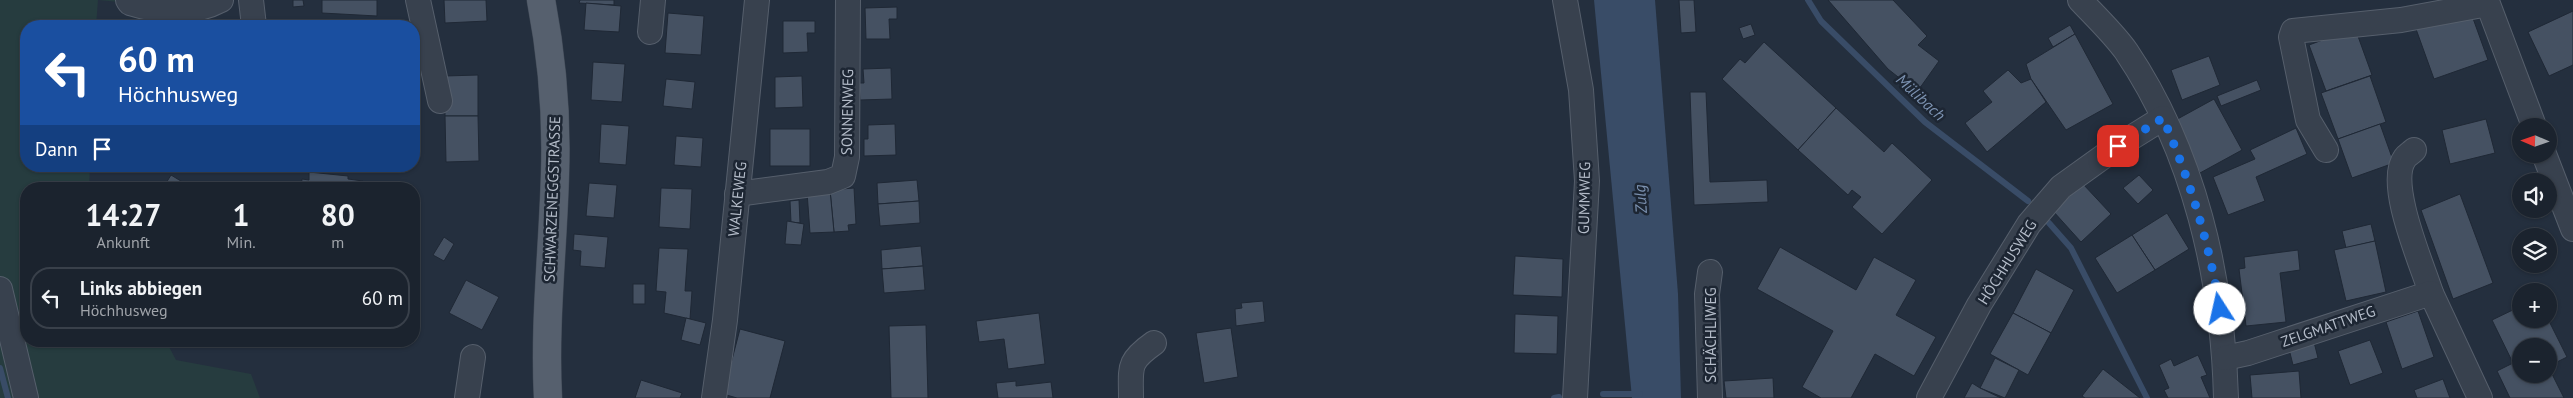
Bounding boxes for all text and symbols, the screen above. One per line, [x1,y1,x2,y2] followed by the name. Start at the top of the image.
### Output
[118,36,195,82] text: 60 m
[35,40,100,105] icon: left
[837,69,857,155] street label: SONNENWEG
[1892,69,1950,125] water label: Mülibach
[118,80,238,108] text: Höchhusweg
[540,116,564,282] street label: SCHWARZENEGGSTRASSE
[2512,118,2558,162] north arrow
[2512,118,2557,383] map controls
[2097,125,2139,167] pin
[2104,132,2132,160] icon: arrive
[88,135,116,163] icon: arrive
[35,137,78,161] text: Dann
[724,161,750,237] street label: WALKEWEG
[1574,162,1594,234] street label: GUMMWEG
[2512,173,2557,218] button: sound
[1629,184,1651,215] water label: Zulg
[85,195,161,234] text: 14:27
[233,195,250,234] text: 1
[321,195,355,234] text: 80
[1973,216,2041,308] street label: HÖCHHUSWEG
[2512,228,2557,273] button: layers
[97,232,150,252] text: Ankunft
[226,232,256,252] text: Min.
[331,232,344,252] text: m
[80,276,202,300] text: Links abbiegen
[2193,282,2245,334] position arrow
[2512,283,2557,328] button: +
[37,284,65,312] icon: left
[362,286,403,310] text: 60 m
[1701,287,1720,383] street label: SCHÄCHLIWEG
[80,300,168,320] text: Höchhusweg
[2278,301,2378,351] street label: ZELGMATTWEG
[2512,338,2557,383] button: −

